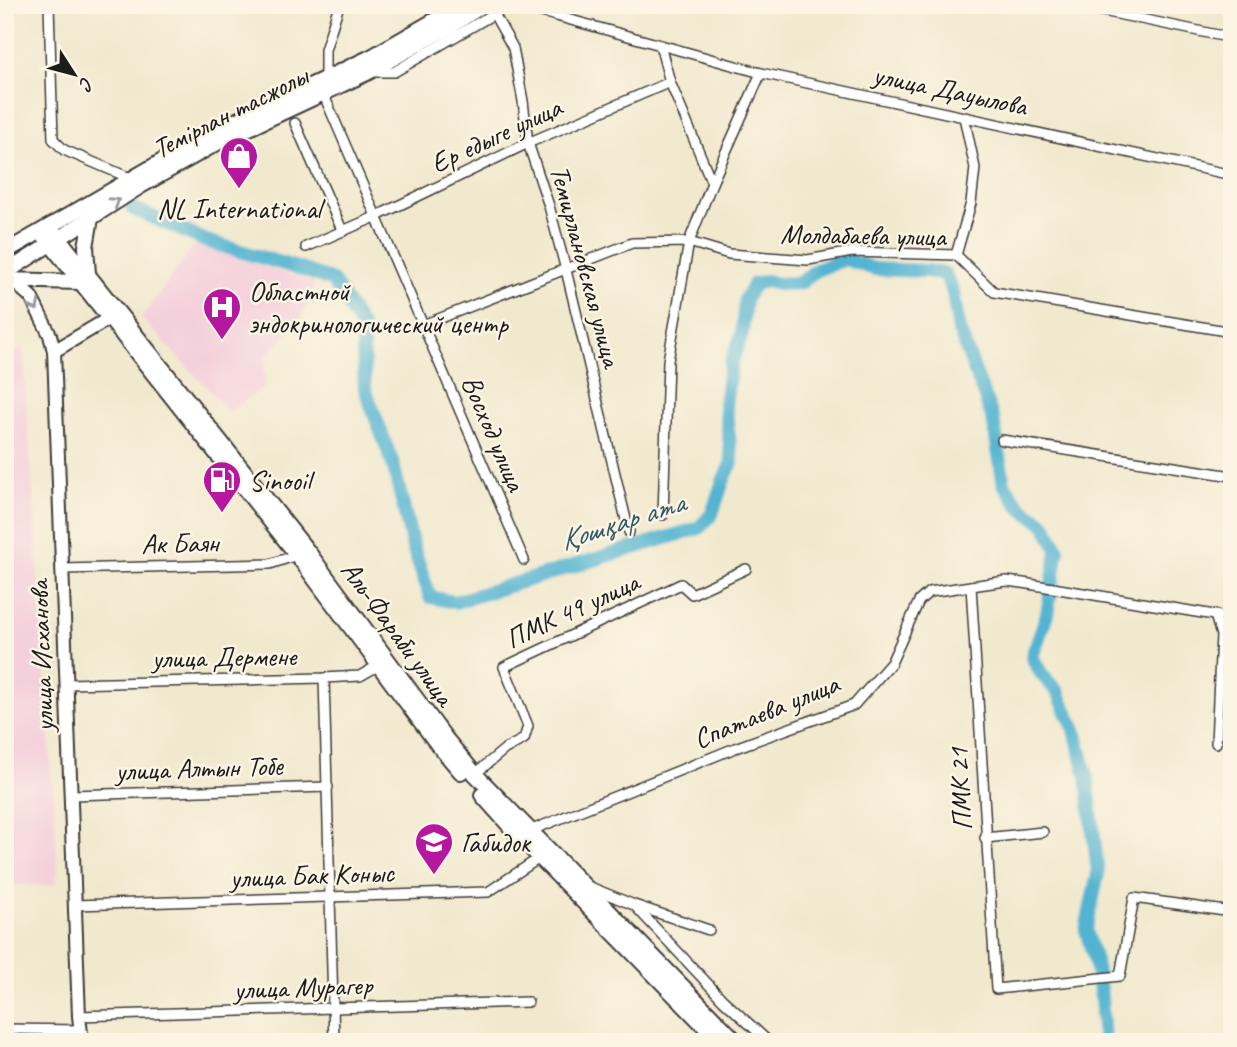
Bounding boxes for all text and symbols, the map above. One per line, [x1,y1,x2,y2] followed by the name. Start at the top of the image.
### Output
[38,38,108,108] north arrow
[868,56,1032,124] street label: улица Дауылова
[146,57,316,166] street label: Темірлан тасжолы
[73,73,99,96] text: С
[425,89,569,181] street label: Ер едыге улица
[218,135,260,190] shop icon: NL International
[542,161,630,373] street label: Темирлановская улица
[157,191,326,226] place label: NL International
[108,197,121,210] one-way arrow
[780,216,948,254] street label: Молдабаева улица
[249,274,509,341] place label: Областной эндокринологический центр
[201,286,243,341] hospital icon: Областной эндокринологический центр
[27,298,40,311] one-way arrow
[454,370,535,498] street label: Восход улица
[201,459,243,514] fuel station icon: Sinooil
[249,463,316,498] place label: Sinooil
[555,482,693,559] water label: Қошқар ата
[141,525,221,561] street label: Ак Баян
[334,554,464,715] street label: Аль-Фараби улица
[500,563,647,656] street label: ПМК 49 улица
[21,577,61,734] street label: улица Исханова
[149,638,298,676] street label: улица Дермене
[688,665,846,756] street label: Спатаева улица
[940,745,980,831] street label: ПМК 21
[113,748,285,788] street label: улица Алтын Тобе
[413,821,455,876] school or university icon: Габидок
[461,825,532,860] place label: Габидок
[227,855,397,895] street label: улица Бак Коныс
[231,967,374,1007] street label: улица Мурагер

